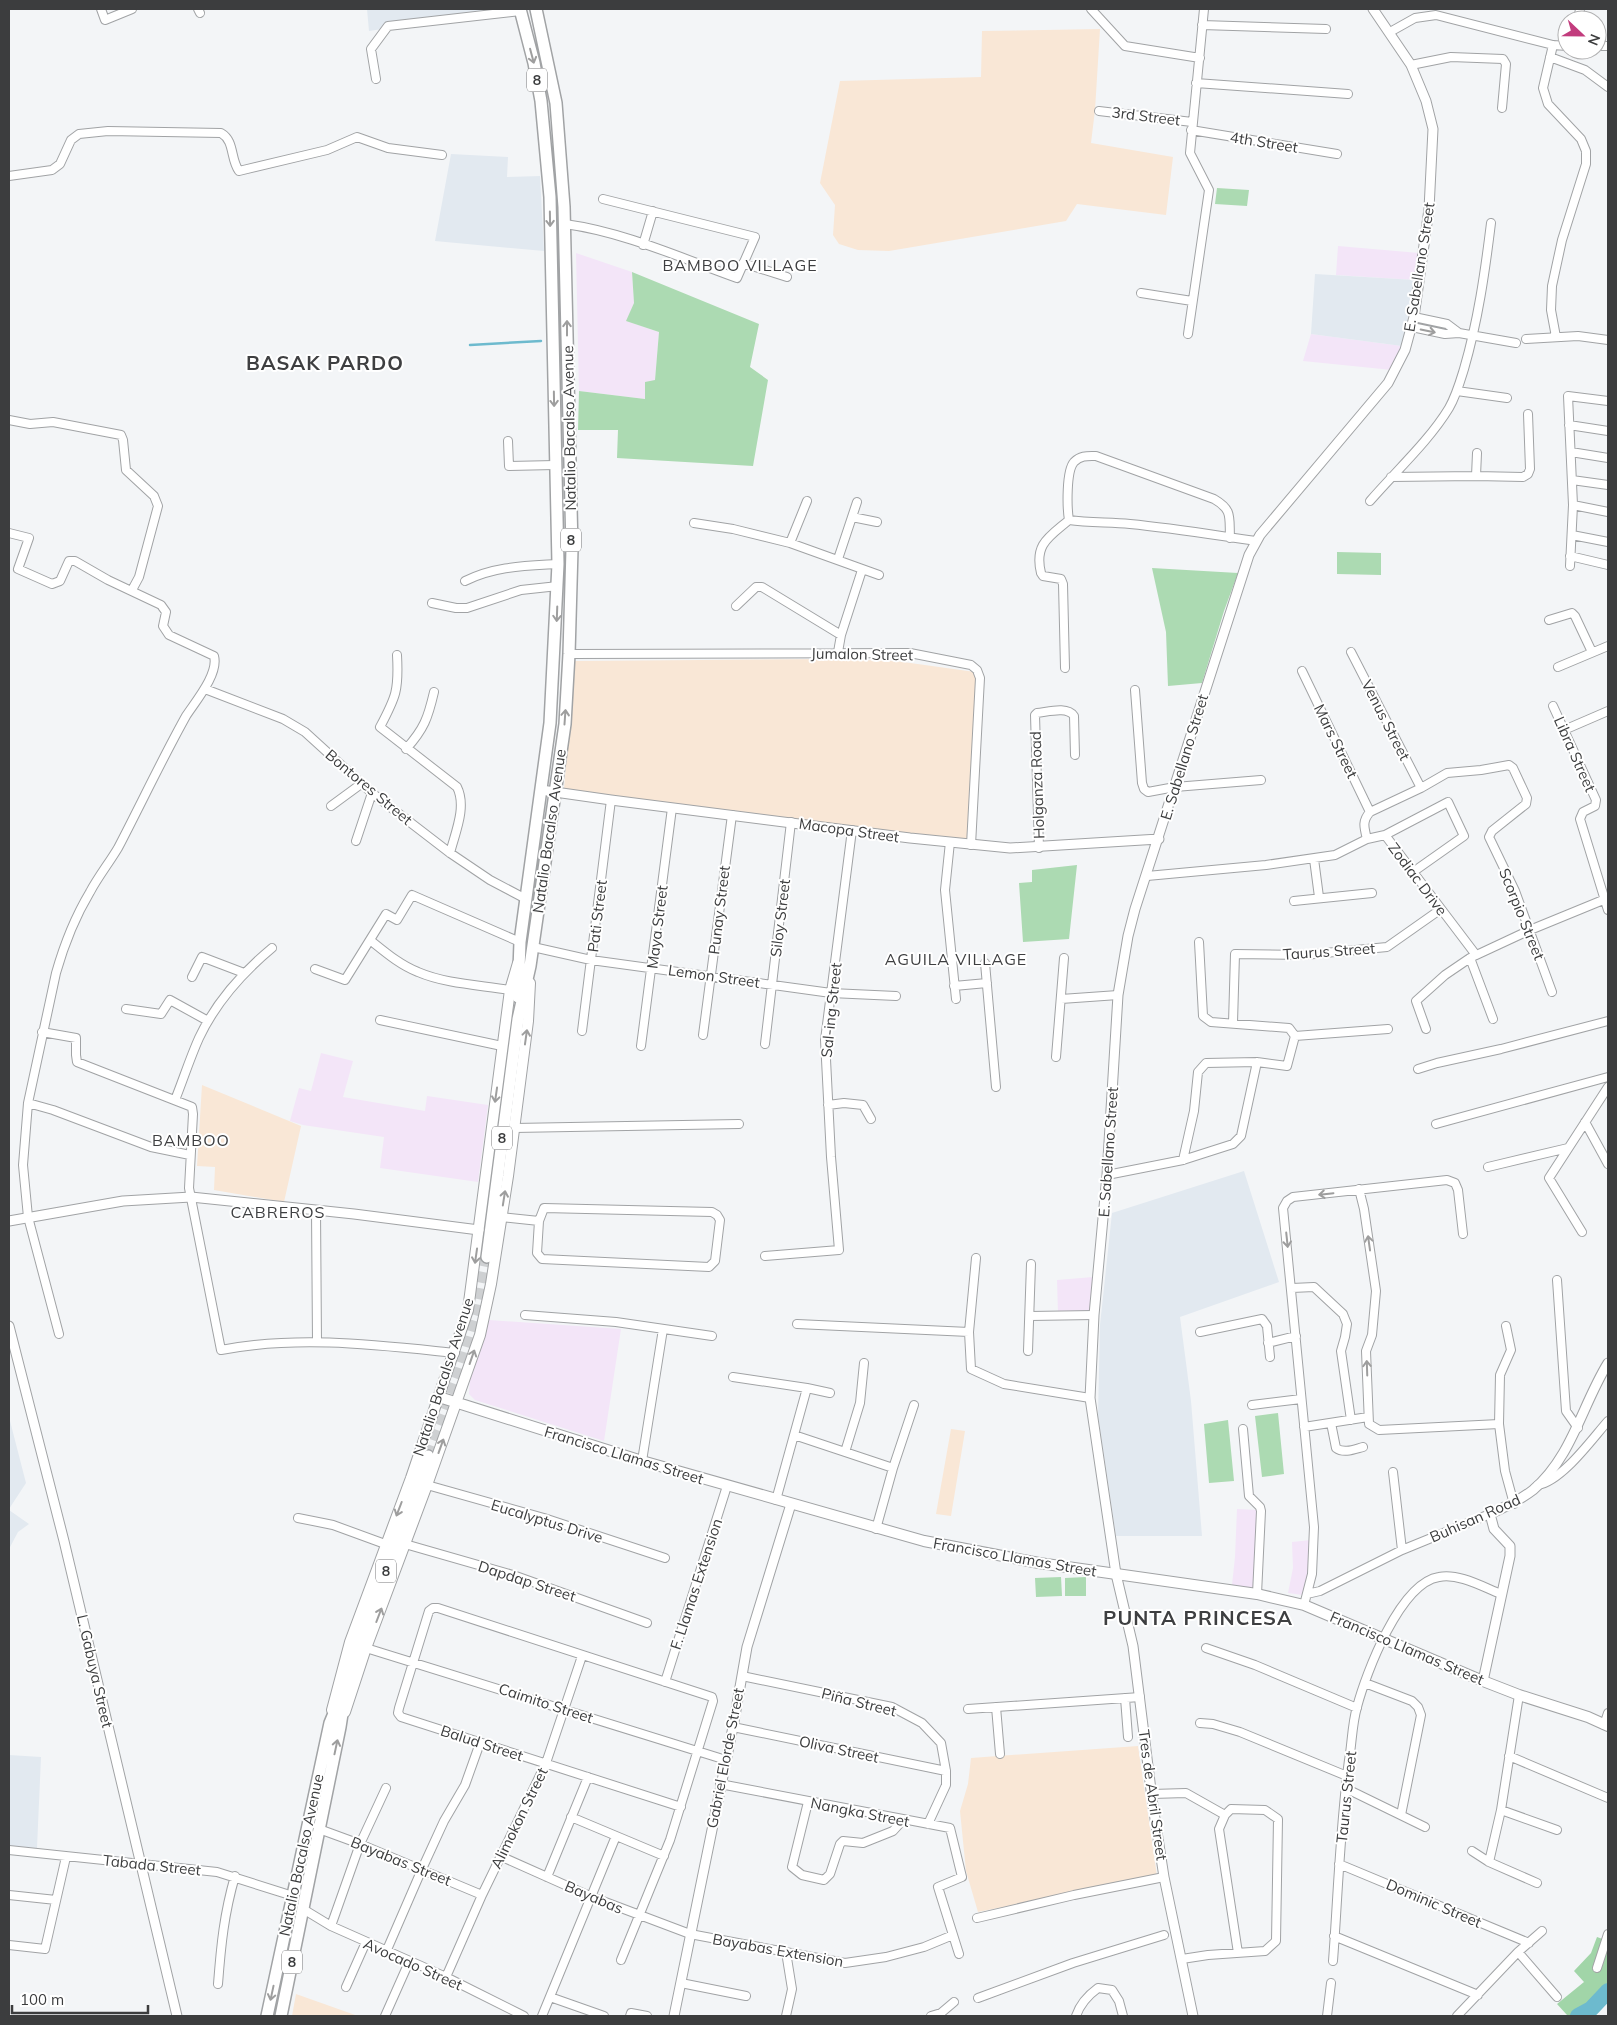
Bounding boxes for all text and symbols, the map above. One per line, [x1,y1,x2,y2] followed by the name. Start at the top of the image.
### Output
[1557,10,1607,60] north arrow
[1584,32,1604,48] text: N
[528,47,537,63] one-way arrow
[527,68,547,92] road number: 8
[1111,102,1181,130] street label: 3rd Street
[1229,127,1299,157] street label: 4th Street
[1399,201,1439,333] street label: E. Sabellano Street
[545,211,555,227] one-way arrow
[662,255,818,275] district label: BAMBOO VILLAGE
[562,320,572,336] one-way arrow
[1420,327,1436,336] one-way arrow
[558,345,580,511] street label: Natalio Bacalso Avenue
[246,350,404,375] district label: BASAK PARDO
[549,391,558,407] one-way arrow
[561,528,581,552] road number: 8
[552,606,561,622] one-way arrow
[811,644,913,664] street label: Jumalon Street
[1358,676,1414,764] street label: Venus Street
[1156,692,1212,822] street label: E. Sabellano Street
[1310,701,1362,781] street label: Mars Street
[560,710,570,726] one-way arrow
[1550,713,1600,795] street label: Libra Street
[1026,731,1048,839] street label: Holganza Road
[322,745,416,829] street label: Bontores Street
[528,748,570,914] street label: Natalio Bacalso Avenue
[798,814,900,846] street label: Macopa Street
[1384,839,1452,919] street label: Zodiac Drive
[704,864,734,956] street label: Punay Street
[1495,865,1549,963] street label: Scorpio Street
[766,878,794,958] street label: Siloy Street
[583,879,611,953] street label: Pati Street
[642,884,672,970] street label: Maya Street
[1282,938,1376,964] street label: Taurus Street
[885,949,1027,969] district label: AGUILA VILLAGE
[667,960,761,992] street label: Lemon Street
[817,962,845,1058] street label: Sal-ing Street
[521,1029,531,1045] one-way arrow
[1094,1086,1122,1218] street label: E. Sabellano Street
[491,1087,501,1103] one-way arrow
[492,1126,512,1150] road number: 8
[152,1130,230,1150] district label: BAMBOO
[1318,1189,1334,1198] one-way arrow
[500,1190,510,1206] one-way arrow
[230,1202,326,1222] district label: CABREROS
[1282,1232,1292,1248] one-way arrow
[1363,1235,1373,1251] one-way arrow
[470,1248,480,1264] one-way arrow
[408,1295,478,1459] street label: Natalio Bacalso Avenue
[468,1350,477,1365] one-way arrow
[1362,1360,1371,1376] one-way arrow
[542,1422,706,1488] street label: Francisco Llamas Street
[437,1439,446,1454] one-way arrow
[1427,1490,1523,1546] street label: Buhisan Road
[489,1495,605,1547] street label: Eucalyptus Drive
[394,1501,403,1516] one-way arrow
[666,1516,726,1652] street label: F. Llamas Extension
[932,1533,1098,1581] street label: Francisco Llamas Street
[476,1556,578,1606] street label: Dapdap Street
[376,1560,396,1582] road number: 8
[1103,1605,1293,1630] district label: PUNTA PRINCESA
[375,1607,384,1623] one-way arrow
[1327,1607,1487,1689] street label: Francisco Llamas Street
[73,1613,117,1729] street label: L. Gabuya Street
[496,1679,596,1727] street label: Caimito Street
[820,1684,898,1720] street label: Piña Street
[702,1686,748,1830] street label: Gabriel Elorde Street
[438,1721,526,1765] street label: Balud Street
[1134,1728,1172,1862] street label: Tres de Abril Street
[797,1731,881,1767] street label: Oliva Street
[332,1739,341,1755] one-way arrow
[1332,1750,1360,1844] street label: Taurus Street
[486,1764,552,1872] street label: Alimokon Street
[275,1772,327,1938] street label: Natalio Bacalso Avenue
[809,1793,911,1831] street label: Nangka Street
[348,1832,454,1890] street label: Bayabas Street
[102,1850,202,1880] street label: Tabada Street
[1383,1874,1485,1932] street label: Dominic Street
[562,1876,626,1918] street label: Bayabas
[711,1929,845,1971] street label: Bayabas Extension
[361,1934,465,1994] street label: Avocado Street
[282,1950,302,1974] road number: 8
[12,1982,149,2014] scale bar
[267,1984,276,2000] one-way arrow
[20,1990,64,2009] text: 100 m

